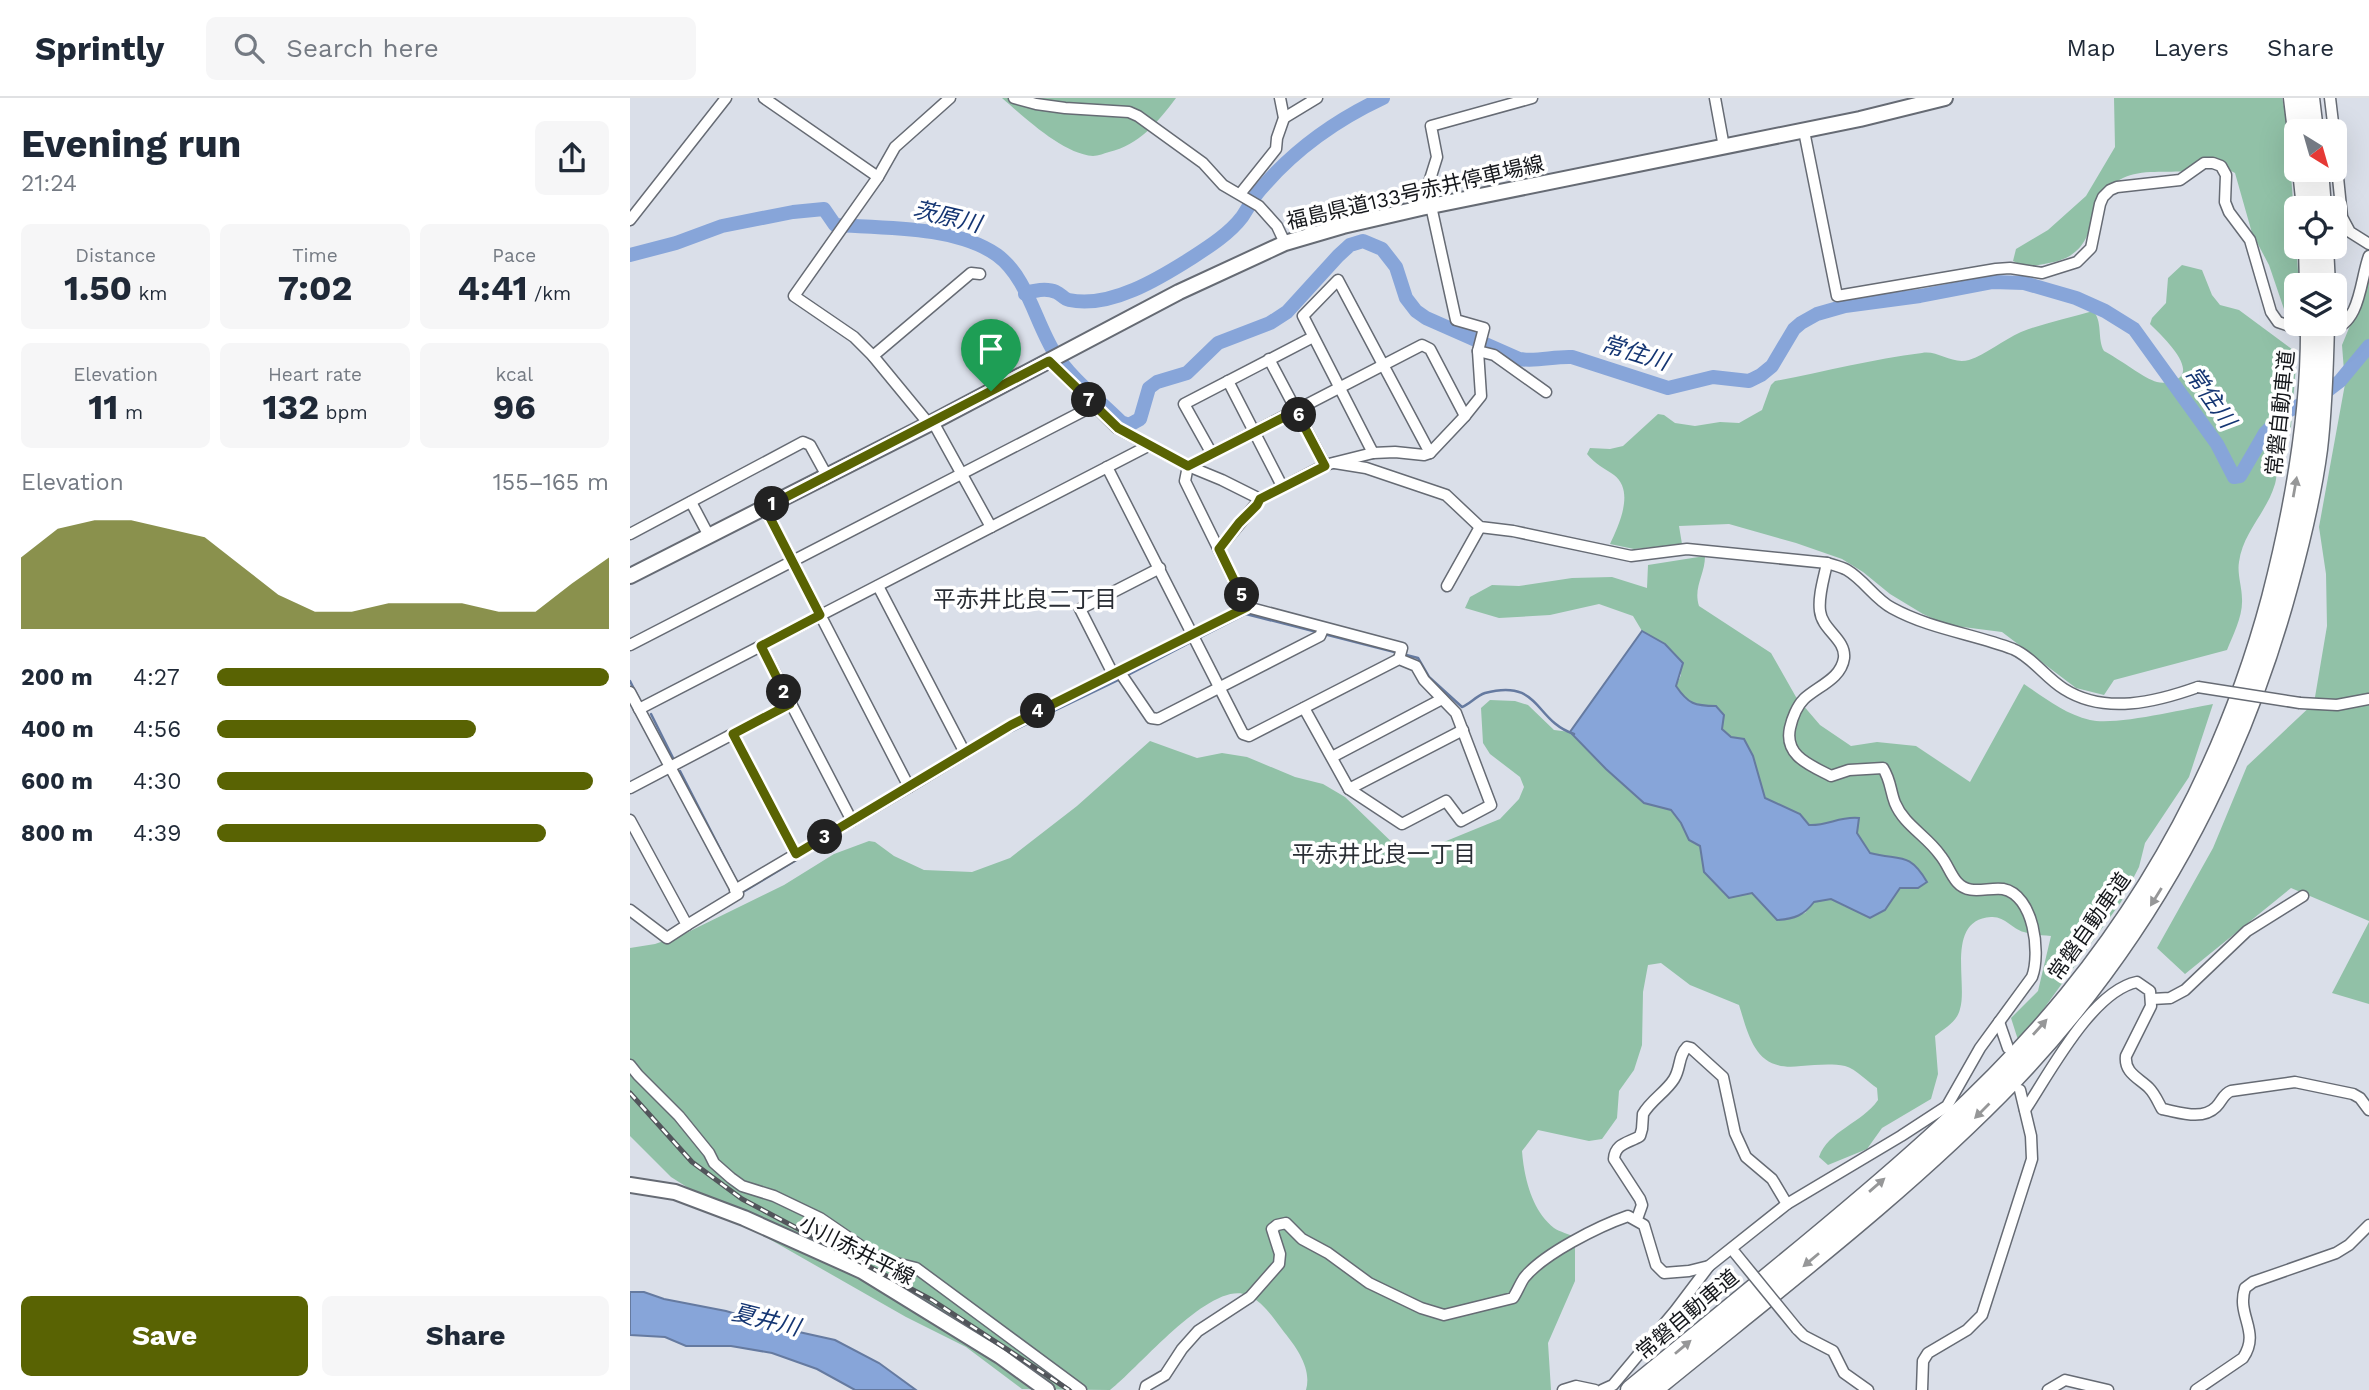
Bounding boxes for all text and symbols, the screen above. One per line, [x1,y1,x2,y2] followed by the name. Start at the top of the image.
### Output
[206,17,696,80] search box
[35,29,164,68] text: Sprintly
[230,29,268,67] icon: search
[286,33,439,63] text: Search here
[2067,34,2115,62] text: Map
[2153,34,2229,62] text: Layers
[2267,34,2334,62] text: Share
[2284,119,2347,182] north arrow
[2284,119,2347,336] map controls
[535,121,609,195] button: share
[21,122,241,166] text: Evening run
[1284,150,1546,234] street label: 福島県道133号赤井停車場線
[21,170,77,197] text: 21:24
[910,196,987,239] water label: 茨原川
[2284,196,2347,259] button: locate
[75,244,156,267] text: Distance
[292,244,338,267] text: Time
[492,244,536,267] text: Pace
[64,267,132,309] text: 1.50
[278,267,352,309] text: 7:02
[457,267,528,309] text: 4:41
[2284,273,2347,336] button: layers
[132,282,167,305] text: km
[528,282,571,305] text: /km
[961,319,1021,391] pin
[972,330,1010,368] icon: arrive
[1598,330,1675,377] water label: 常住川
[2261,349,2299,477] street label: 常磐自動車道
[2179,361,2243,435] water label: 常住川
[73,363,158,386] text: Elevation
[268,363,362,386] text: Heart rate
[496,363,533,386] text: kcal
[1072,382,1106,418] pin: 7
[88,386,118,428] text: 11
[262,386,319,428] text: 132
[493,386,536,428] text: 96
[1083,388,1094,411] text: 7
[1282,398,1316,432] pin: 6
[118,401,143,424] text: m
[319,401,368,424] text: bpm
[1293,403,1304,426] text: 6
[21,469,124,496] text: Elevation
[493,469,609,496] text: 155–165 m
[2290,476,2301,498] one-way arrow
[754,486,790,522] pin: 1
[767,492,776,515] text: 1
[1224,578,1260,612] pin: 5
[1236,583,1247,606] text: 5
[933,586,1117,613] district label: 平赤井比良二丁目
[21,664,93,691] text: 200 m
[133,664,180,691] text: 4:27
[766,674,802,710] pin: 2
[778,680,789,703] text: 2
[1020,694,1056,728] pin: 4
[1031,699,1044,722] text: 4
[21,716,94,743] text: 400 m
[133,716,181,743] text: 4:56
[21,768,93,795] text: 600 m
[133,768,182,795] text: 4:30
[21,820,93,847] text: 800 m
[133,820,181,847] text: 4:39
[808,820,842,854] pin: 3
[819,825,830,848] text: 3
[1292,841,1476,868] district label: 平赤井比良一丁目
[2043,867,2135,985] street label: 常磐自動車道
[2149,887,2162,906] one-way arrow
[2032,1018,2048,1036] one-way arrow
[1973,1102,1990,1119] one-way arrow
[1868,1178,1886,1193] one-way arrow
[795,1210,919,1290] street label: 小川赤井平線
[1802,1252,1819,1267] one-way arrow
[1631,1264,1743,1364] street label: 常磐自動車道
[21,1296,308,1376] button: Save
[322,1296,609,1376] button: Share
[729,1299,806,1342] water label: 夏井川
[1674,1339,1692,1354] one-way arrow

